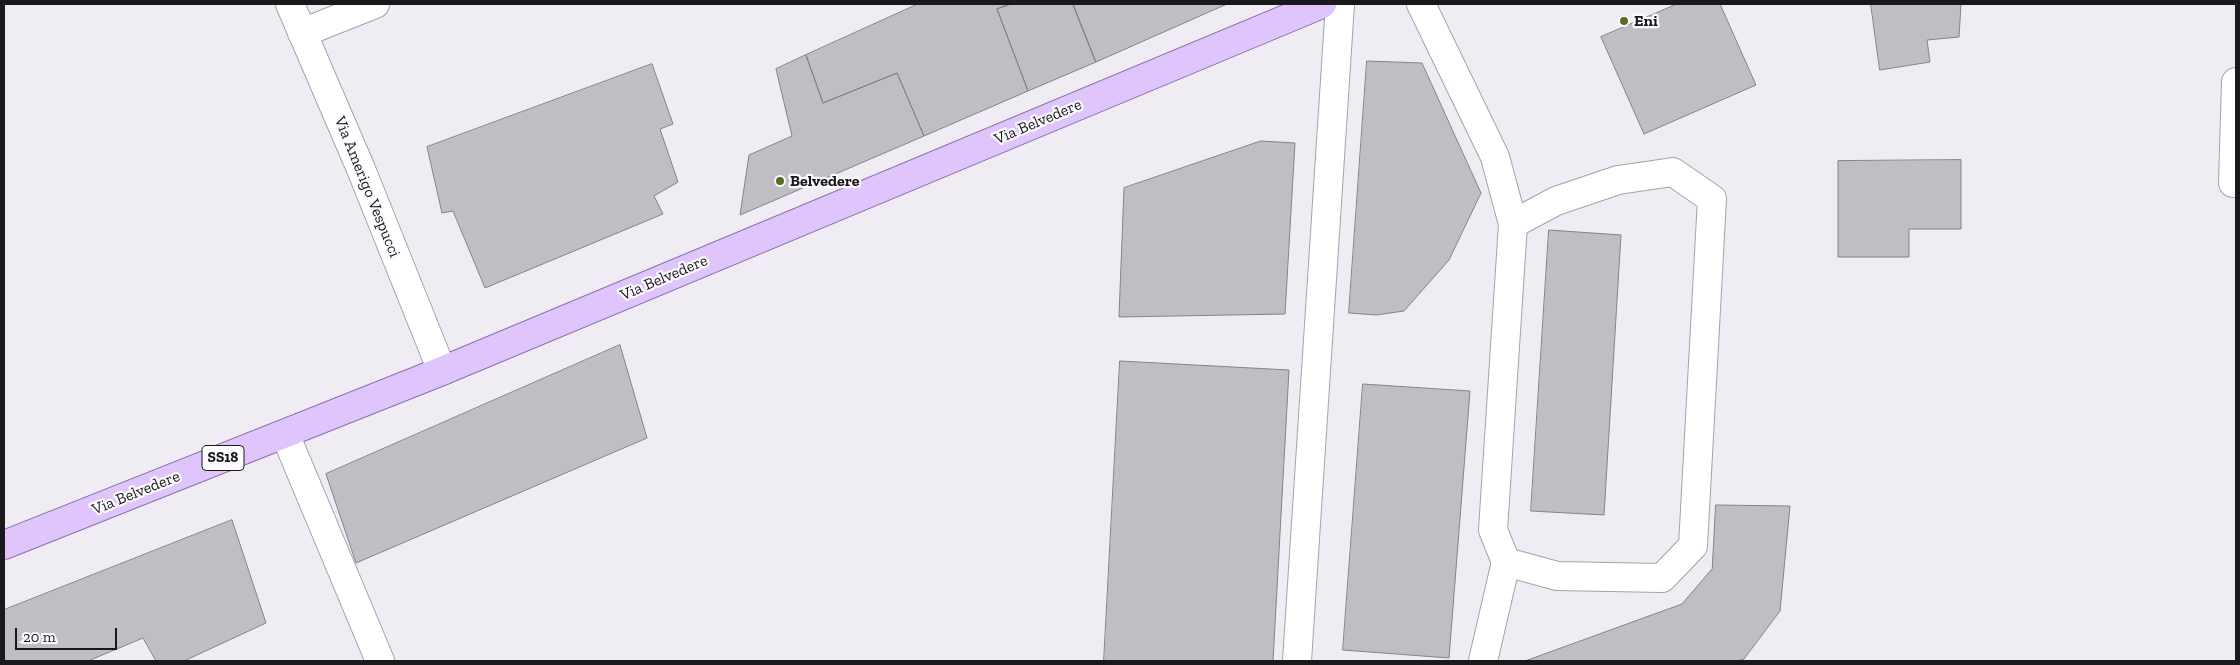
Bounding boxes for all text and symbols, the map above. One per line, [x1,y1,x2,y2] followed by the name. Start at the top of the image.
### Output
[1634,11,1658,31] place label: Eni
[1618,15,1630,27] marker: Eni
[991,95,1085,149] street label: Via Belvedere
[330,114,404,260] street label: Via Amerigo Vespucci
[790,171,860,191] place label: Belvedere
[774,175,786,187] marker: Belvedere
[617,251,711,305] street label: Via Belvedere
[202,446,244,470] road number: SS18
[89,467,183,519] street label: Via Belvedere
[18,618,120,650] scale bar
[23,628,56,646] text: 20 m

